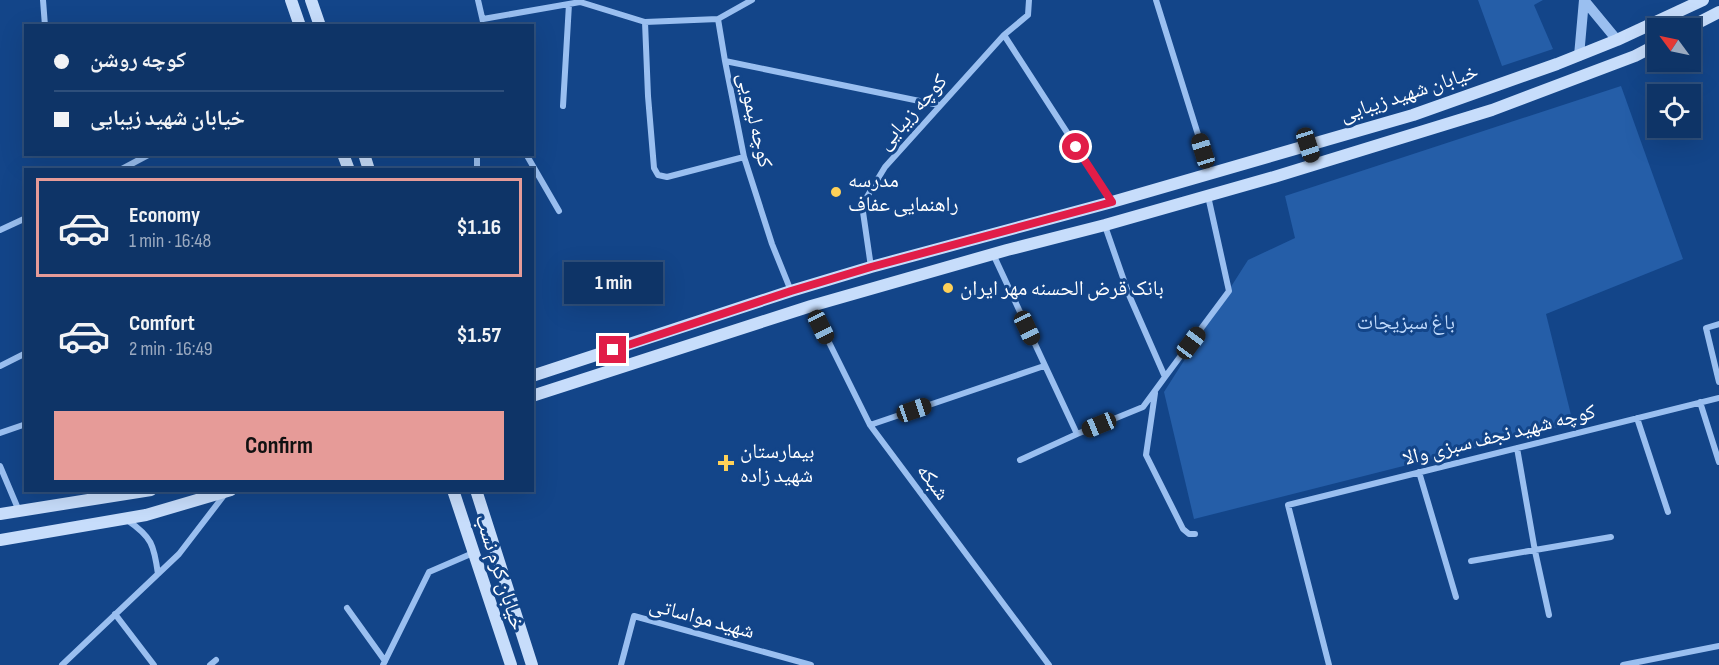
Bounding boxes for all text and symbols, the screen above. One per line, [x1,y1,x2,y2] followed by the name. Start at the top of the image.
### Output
[1647,18,1701,72] north arrow
[1647,18,1701,138] map controls
[90,47,186,74] text: کوچه روشن
[1337,59,1481,127] street label: خیابان شهید زیبایی
[872,69,953,155] street label: کوچه زیبایی
[732,70,778,170] street label: کوچه لیمویی
[1647,84,1701,138] button: locate
[90,105,245,132] text: خیابان شهید زیبایی
[1294,125,1322,165] car
[1189,131,1217,171] car
[1062,133,1089,160] route start
[848,168,959,217] place label: مدرسه راهنمایی عفاف
[829,185,843,199] marker: مدرسه راهنمایی عفاف
[57,201,111,255] icon: car
[129,202,200,229] text: Economy
[456,214,501,241] text: $1.16
[129,229,211,253] text: 1 min · 16:48
[564,263,662,305] callout: 1 min
[595,271,632,295] text: 1 min
[960,276,1164,301] place label: بانک قرض الحسنه مهر ایران
[941,281,955,295] marker: بانک قرض الحسنه مهر ایران
[805,307,837,347] car
[1011,308,1043,348] car
[57,309,111,363] icon: car
[129,310,195,337] text: Comfort
[1357,310,1455,335] park label: باغ سبزیجات
[456,322,501,349] text: $1.57
[1173,323,1209,363] car
[599,336,626,363] route end
[129,337,213,361] text: 2 min · 16:49
[894,396,934,424] car
[1400,399,1598,471] street label: کوچه شهید نجف سبزی والا
[1079,410,1119,440] car
[54,411,504,480] button: Confirm
[740,439,814,488] place label: بیمارستان شهید زاده
[717,454,735,472] marker: بیمارستان شهید زاده
[911,459,955,505] street label: شبکه
[469,511,531,634] street label: خیابان کرم نسب
[647,592,757,644] street label: شهید مواساتی

